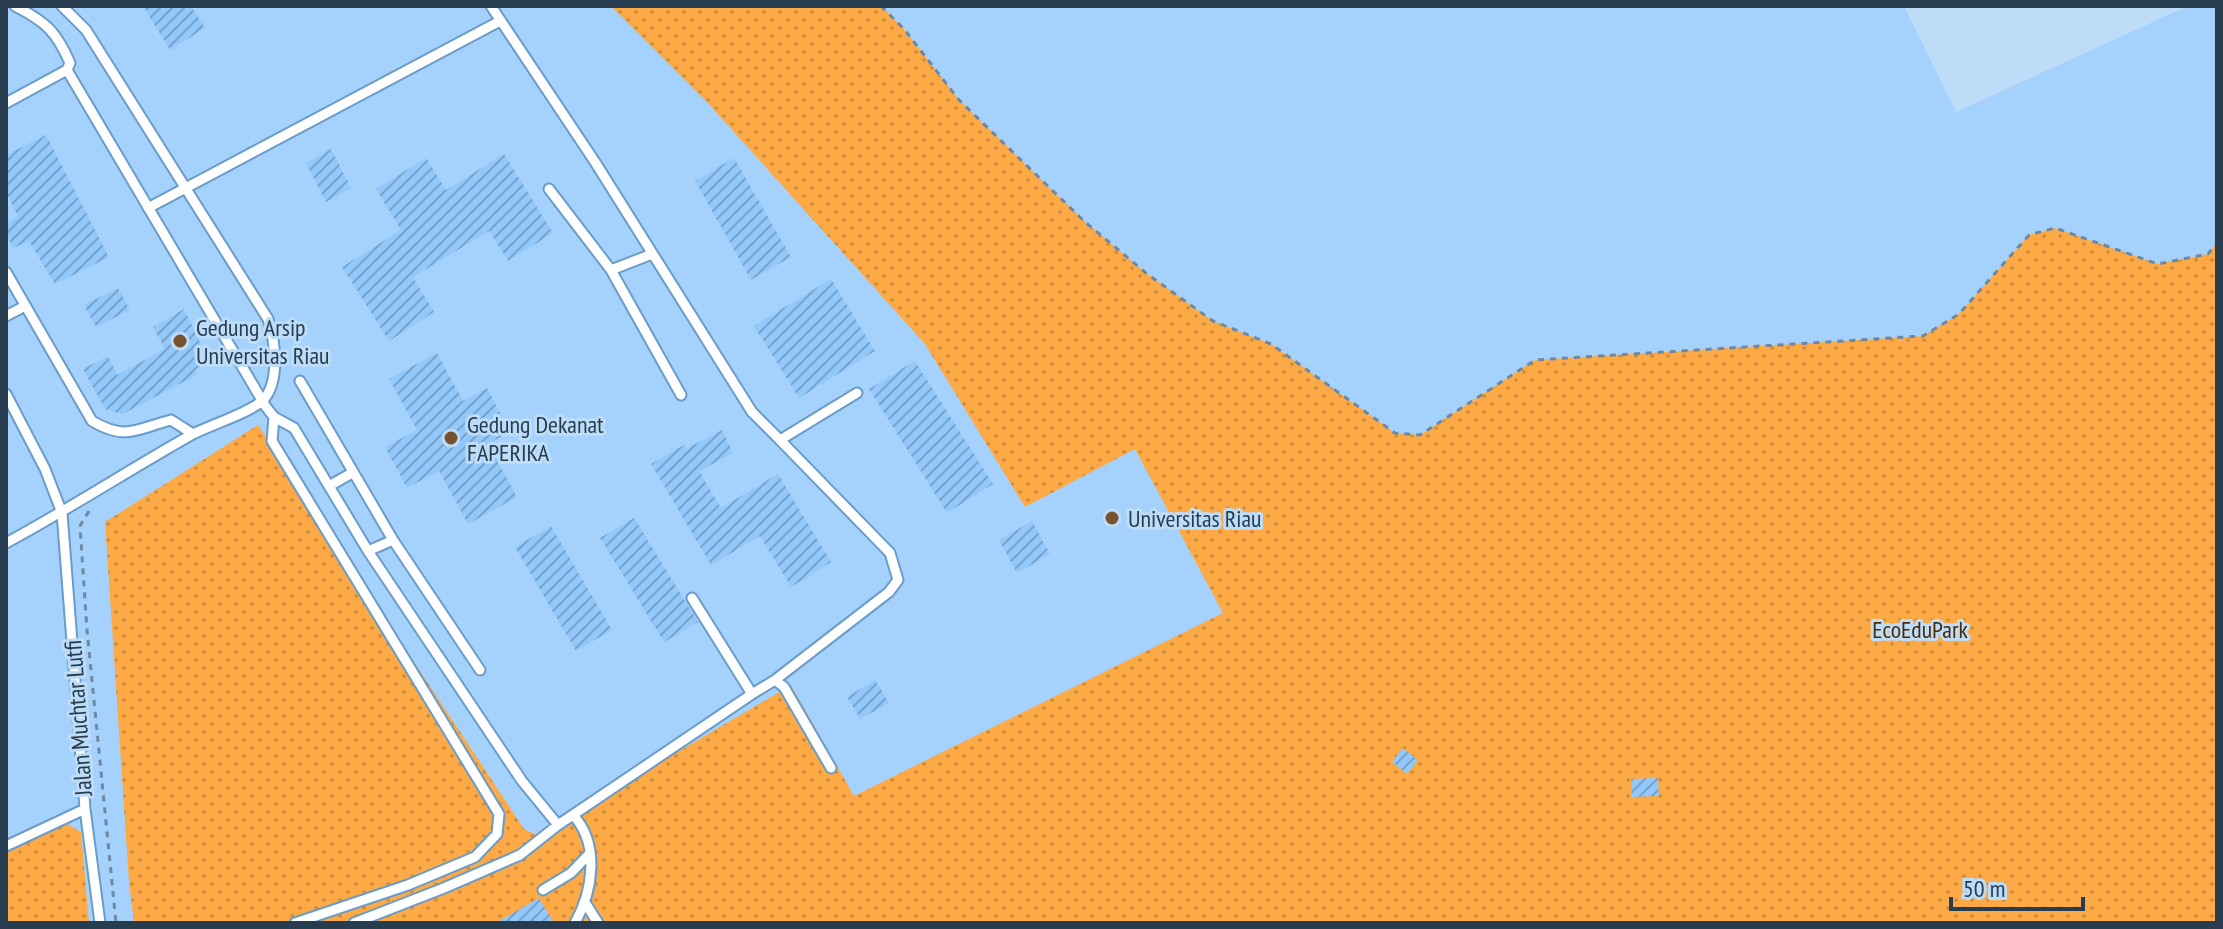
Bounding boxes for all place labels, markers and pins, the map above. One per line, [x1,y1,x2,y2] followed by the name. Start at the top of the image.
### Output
[196,312,330,371] place label: Gedung Arsip Universitas Riau
[171,332,189,350] marker: Gedung Arsip Universitas Riau
[467,409,604,468] place label: Gedung Dekanat FAPERIKA
[442,429,460,447] marker: Gedung Dekanat FAPERIKA
[1128,503,1262,534] place label: Universitas Riau
[1103,509,1121,527] marker: Universitas Riau

